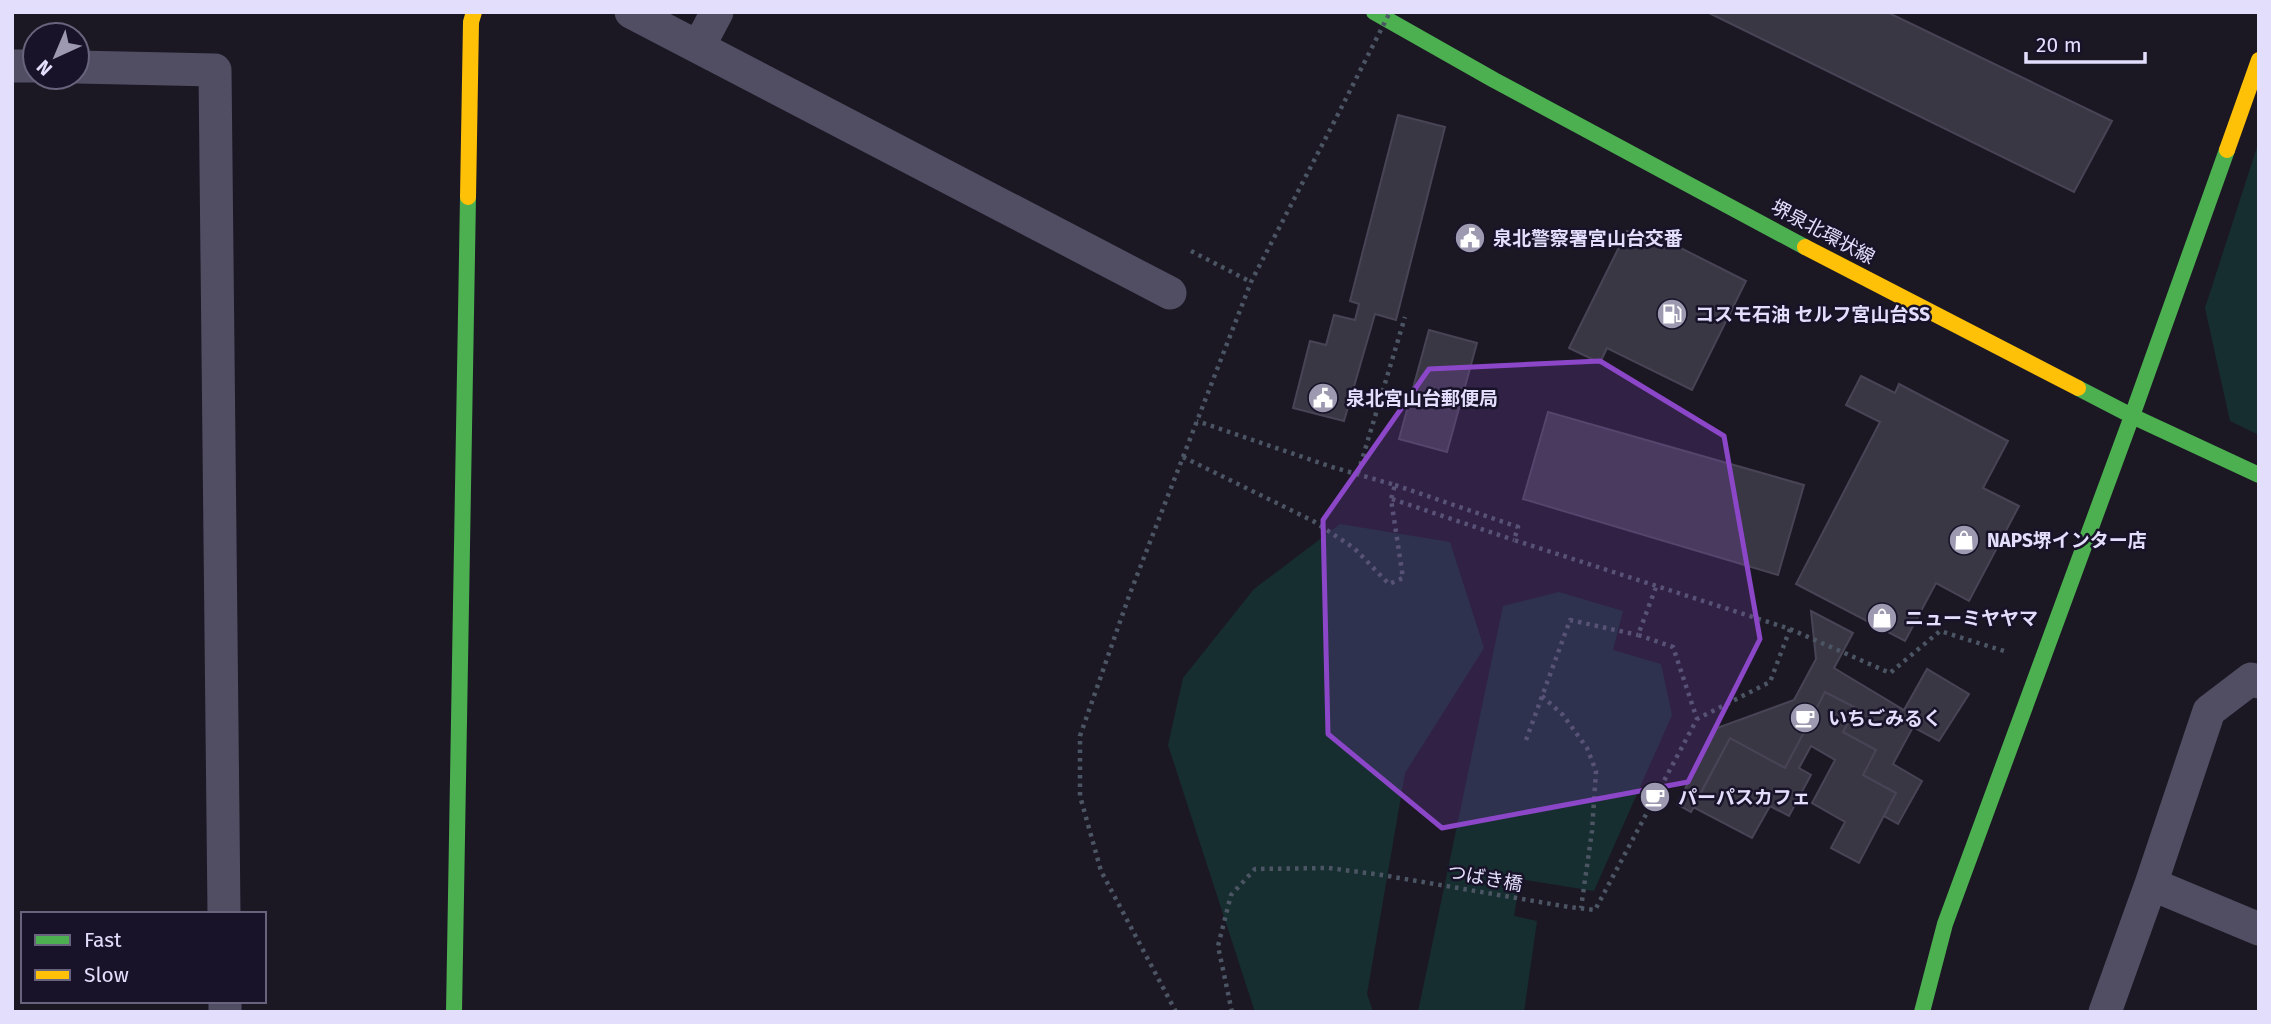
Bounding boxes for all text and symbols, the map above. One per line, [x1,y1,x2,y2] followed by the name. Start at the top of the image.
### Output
[21,21,91,91] north arrow
[2026,21,2145,65] scale bar
[2036,32,2082,58] text: 20 m
[32,55,57,81] text: N
[1767,195,1879,269] street label: 堺泉北環状線
[1453,221,1487,255] public building icon: 泉北警察署宮山台交番
[1493,227,1683,250] place label: 泉北警察署宮山台交番
[1655,297,1689,331] fuel station icon: コスモ石油 セルフ宮山台SS
[1695,303,1930,326] place label: コスモ石油 セルフ宮山台SS
[1306,381,1340,415] public building icon: 泉北宮山台郵便局
[1346,387,1498,410] place label: 泉北宮山台郵便局
[1947,523,1981,557] shop icon: NAPS堺インター店
[1987,529,2147,552] place label: NAPS堺インター店
[1865,601,1899,635] shop icon: ニューミヤヤマ
[1905,607,2038,630] place label: ニューミヤヤマ
[1788,701,1822,735] cafe icon: いちごみるく
[1828,707,1942,730] place label: いちごみるく
[1638,780,1672,814] cafe icon: パーパスカフェ
[1678,786,1811,809] place label: パーパスカフェ
[1446,860,1524,896] street label: つばき橋
[21,912,266,1003] legend
[84,927,122,953] text: Fast
[84,962,129,988] text: Slow

